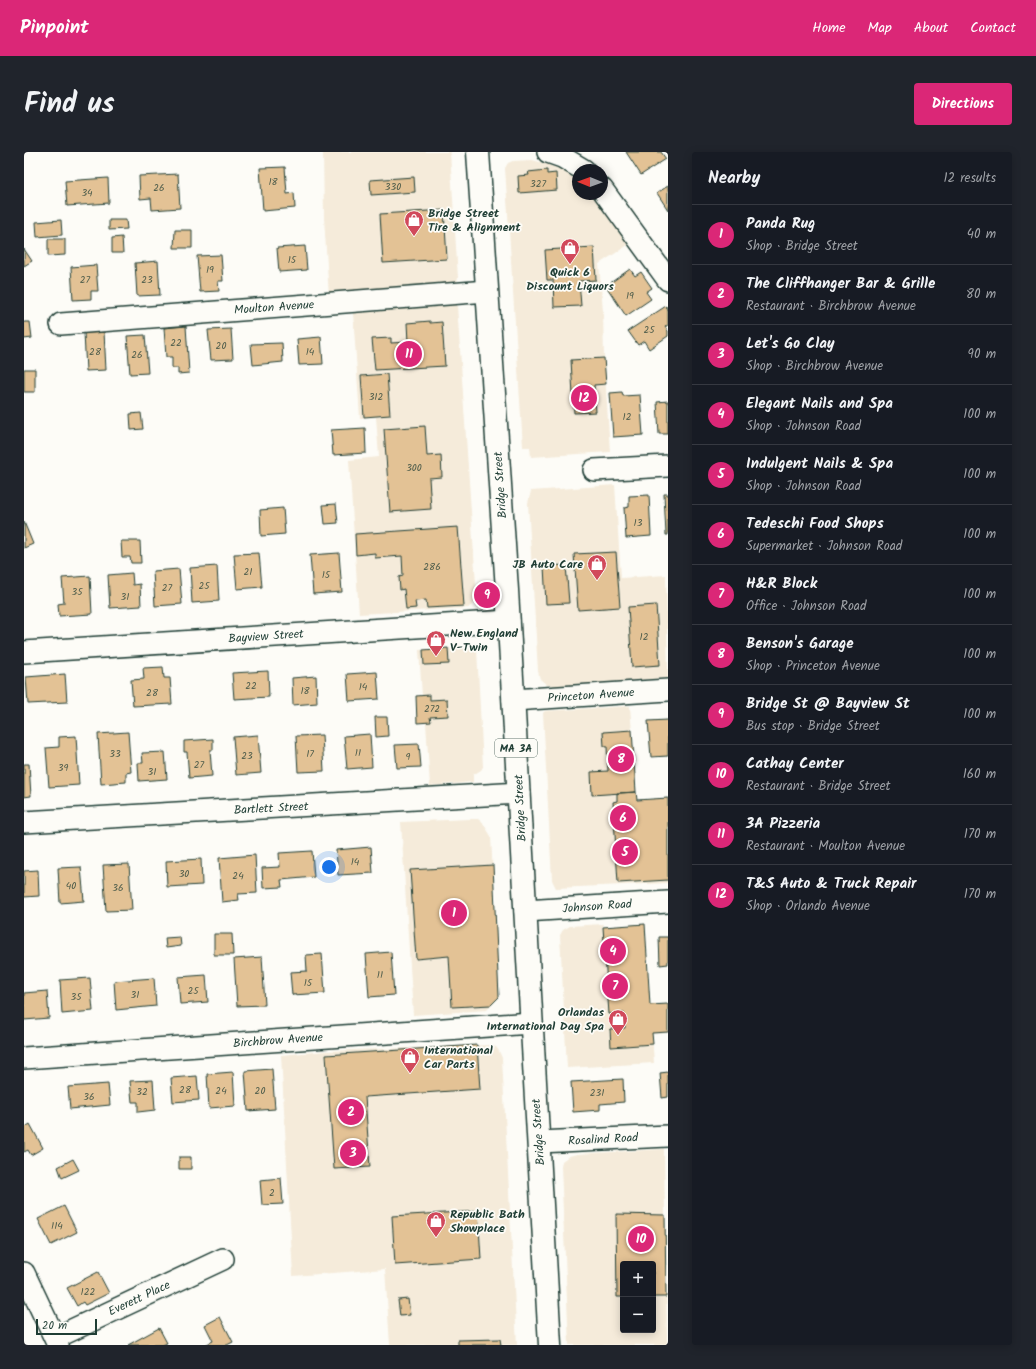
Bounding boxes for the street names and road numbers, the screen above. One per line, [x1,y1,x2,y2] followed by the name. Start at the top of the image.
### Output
[233,295,315,320] street label: Moulton Avenue
[489,451,512,519] street label: Bridge Street
[228,624,305,649] street label: Bayview Street
[547,683,636,708] street label: Princeton Avenue
[495,739,537,757] road number: MA 3A
[509,774,532,842] street label: Bridge Street
[233,797,309,820] street label: Bartlett Street
[562,895,633,918] street label: Johnson Road
[232,1028,324,1053] street label: Birchbrow Avenue
[527,1098,550,1166] street label: Bridge Street
[567,1128,640,1151] street label: Rosalind Road
[105,1275,174,1321] street label: Everett Place

